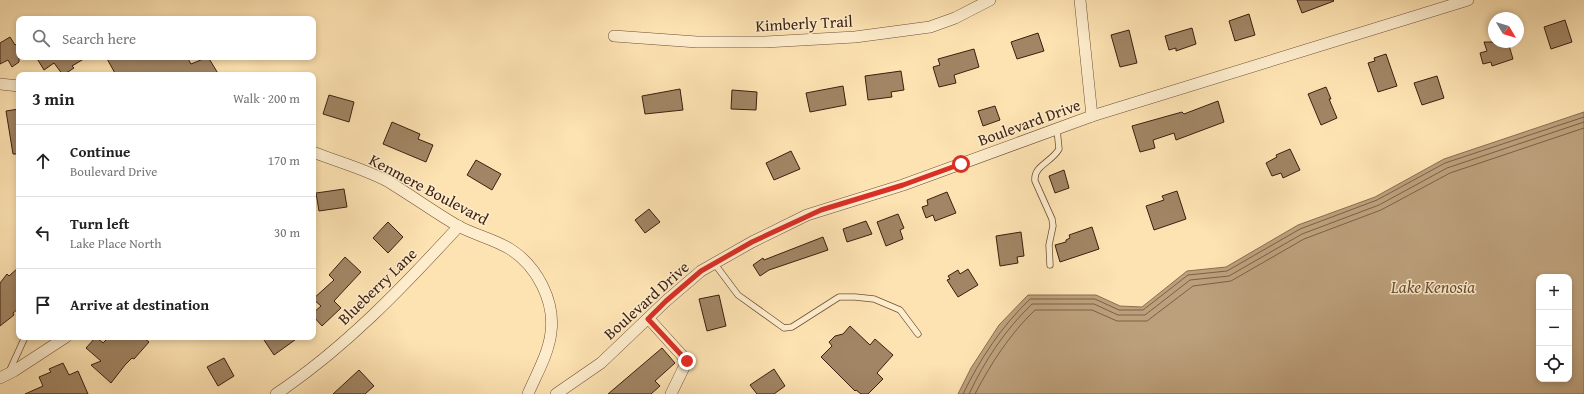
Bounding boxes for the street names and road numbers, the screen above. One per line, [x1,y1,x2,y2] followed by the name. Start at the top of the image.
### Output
[755,8,854,38] street label: Kimberly Trail
[974,92,1084,152] street label: Boulevard Drive
[365,147,493,231] street label: Kenmere Boulevard
[332,242,422,330] street label: Blueberry Lane
[598,255,694,345] street label: Boulevard Drive

